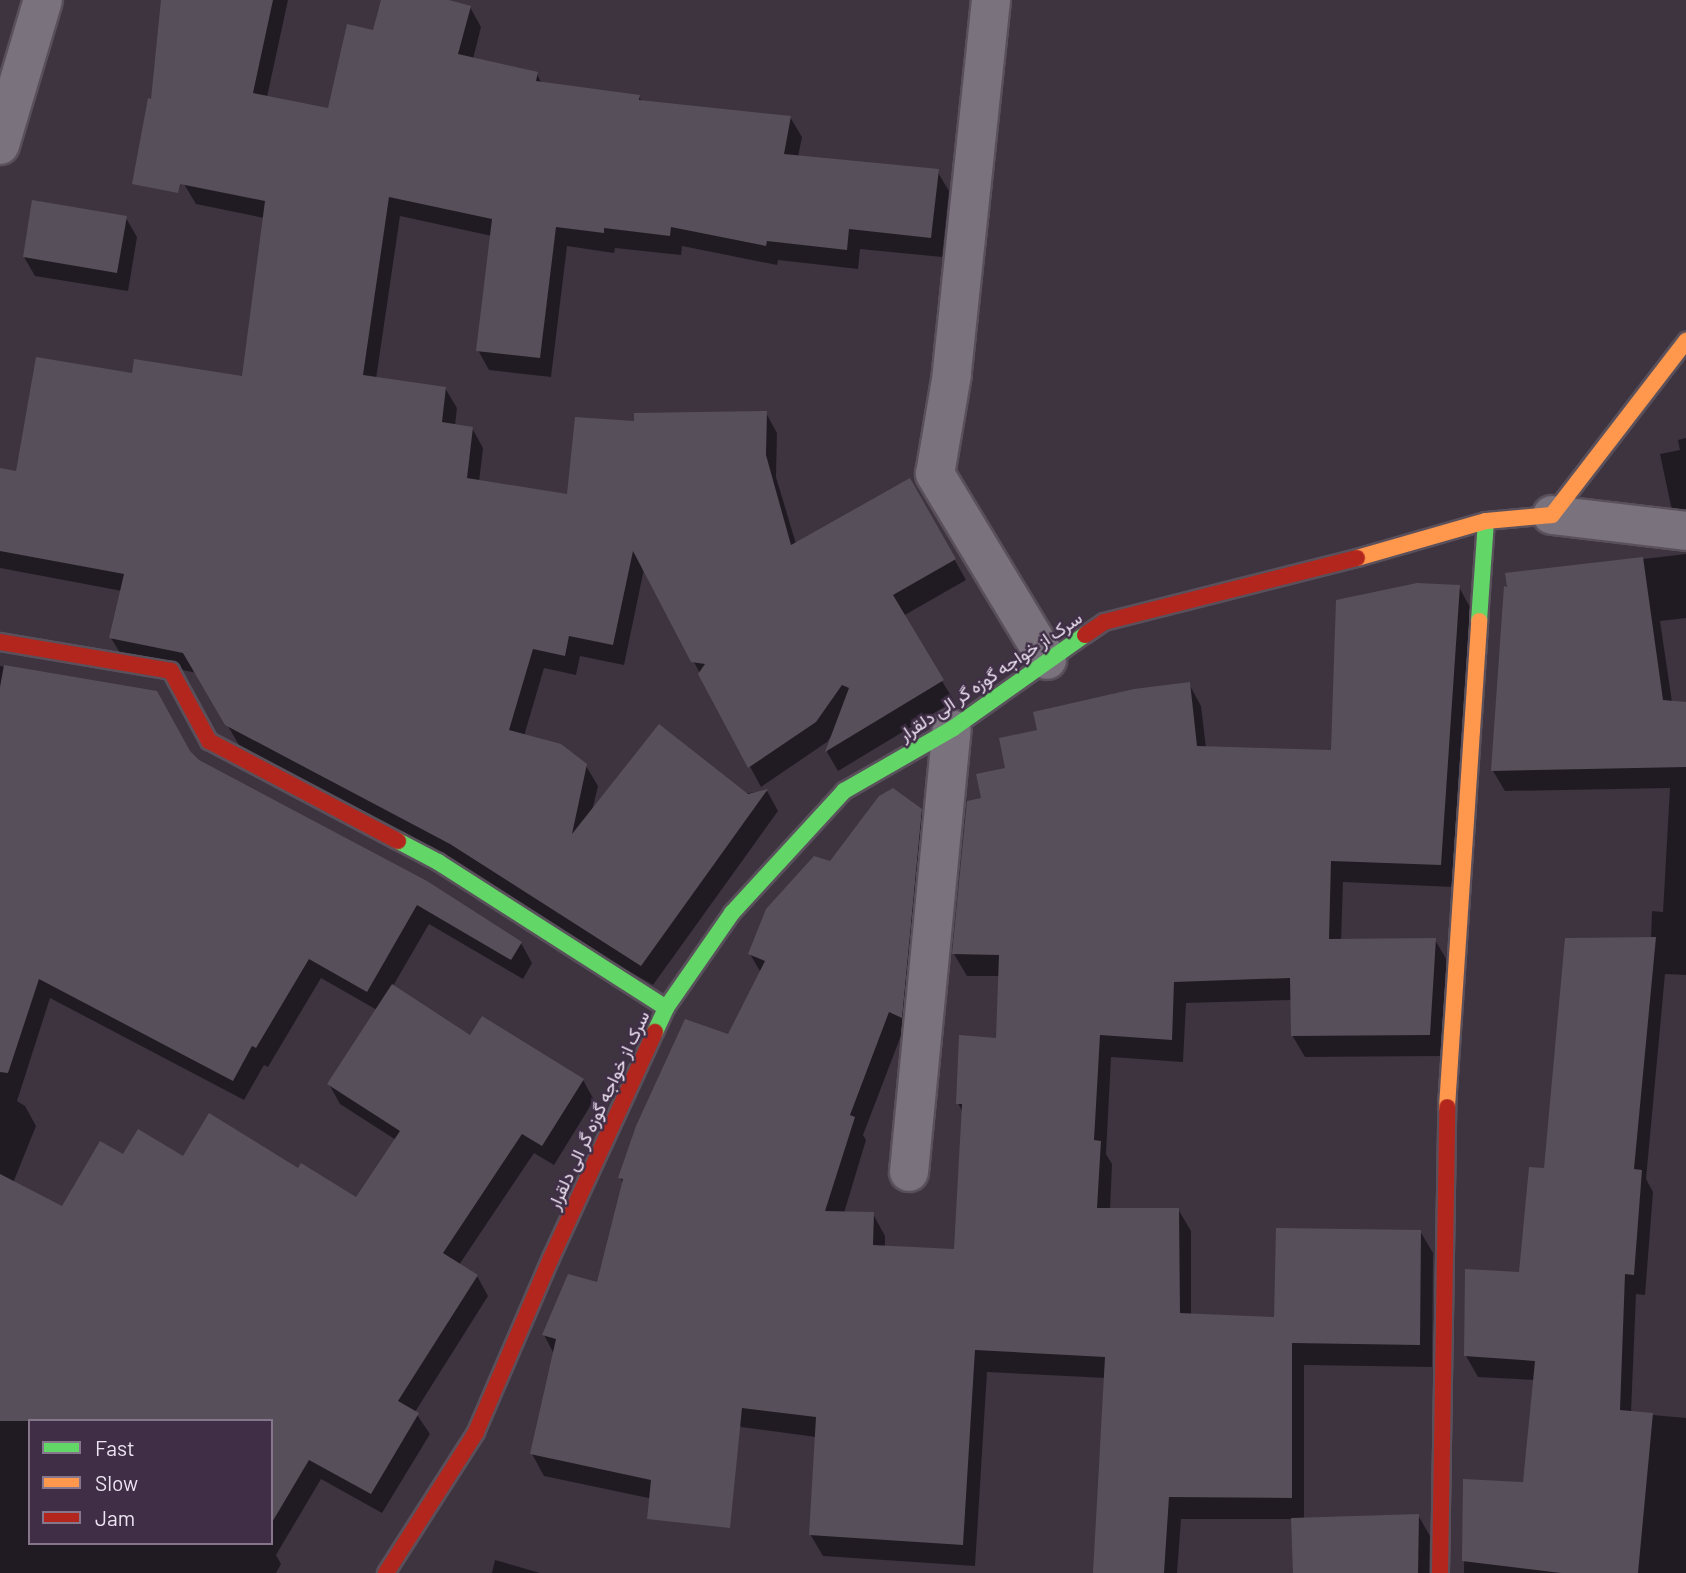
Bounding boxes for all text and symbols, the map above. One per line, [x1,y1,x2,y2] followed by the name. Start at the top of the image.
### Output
[894,606,1086,746] street label: سرک از خواجه گوزه گر الی دلقرار
[542,1007,654,1213] street label: سرک از خواجه گوزه گر الی دلقرار
[28,1419,273,1545] legend
[95,1435,135,1460] text: Fast
[95,1470,138,1495] text: Slow
[95,1505,135,1530] text: Jam

